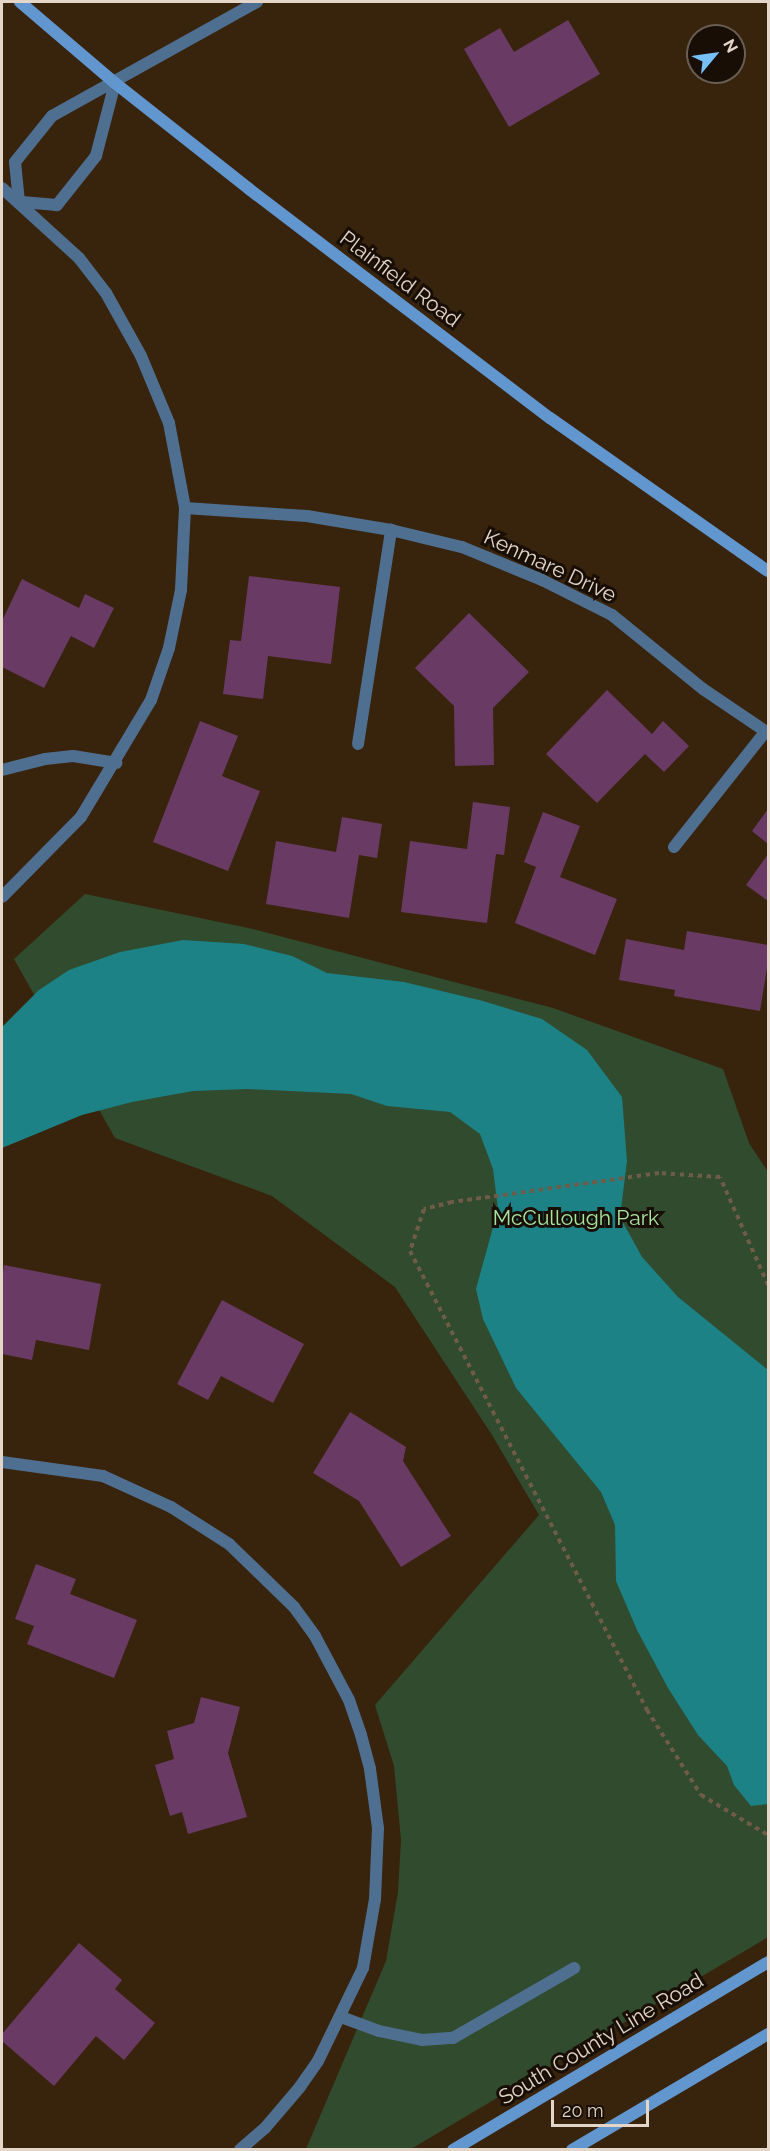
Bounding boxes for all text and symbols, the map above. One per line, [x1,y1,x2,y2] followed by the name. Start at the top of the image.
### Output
[686,24,746,84] north arrow
[719,36,742,56] text: N
[335,226,465,332] street label: Plainfield Road
[480,524,620,608] street label: Kenmare Drive
[493,1205,659,1231] park label: McCullough Park
[494,1968,708,2110] street label: South County Line Road
[554,2088,652,2126] scale bar
[562,2100,604,2121] text: 20 m

